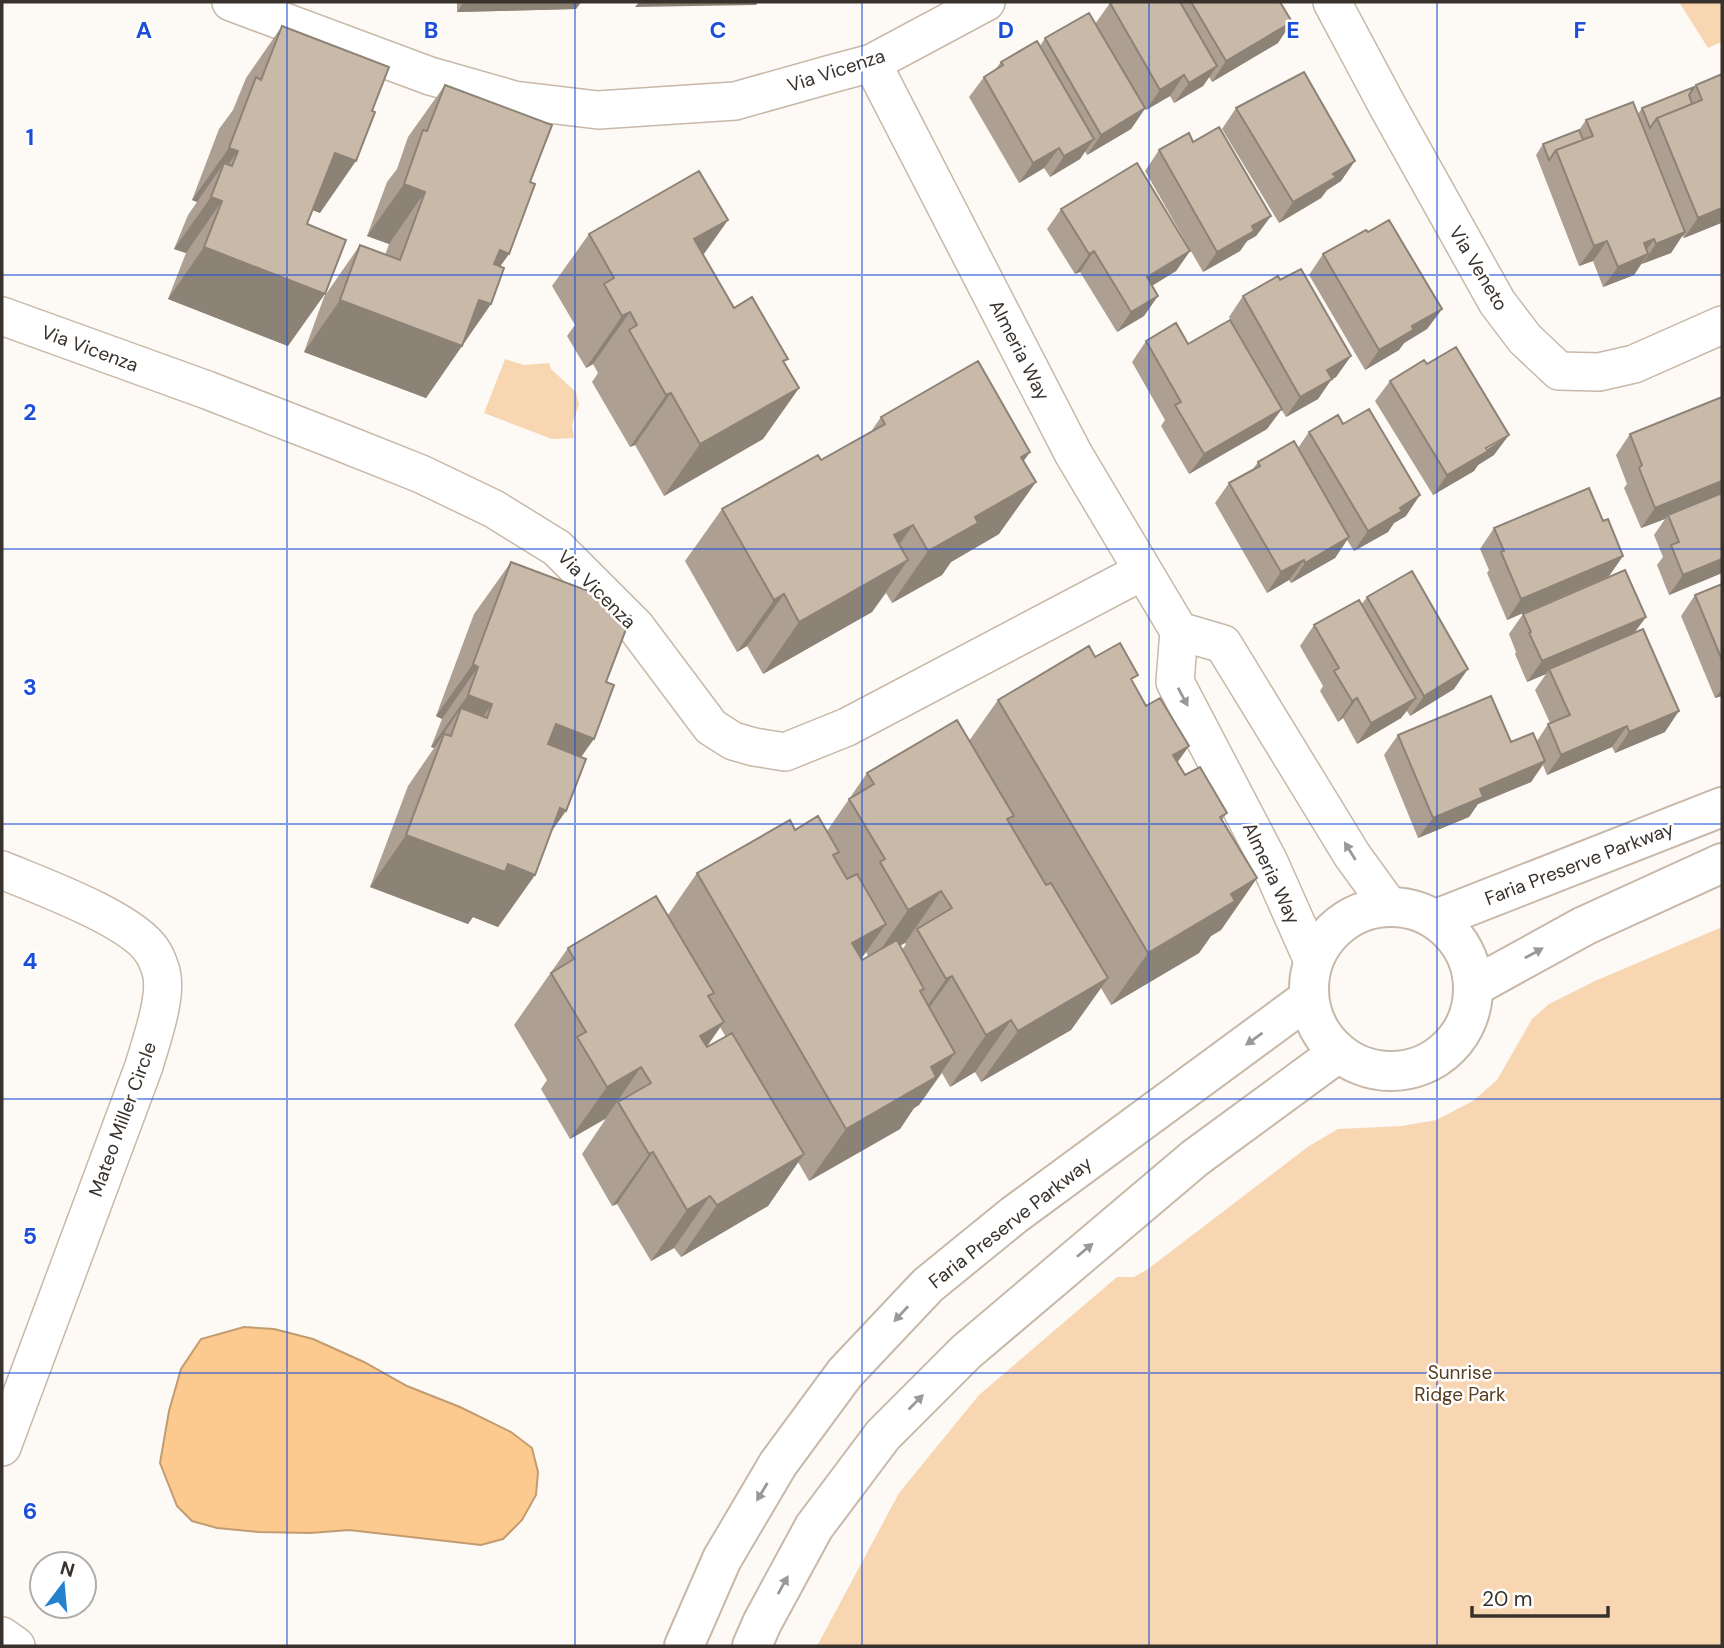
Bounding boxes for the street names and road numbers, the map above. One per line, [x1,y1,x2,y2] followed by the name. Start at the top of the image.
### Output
[784,43,888,98] street label: Via Vicenza
[1443,221,1514,315] street label: Via Veneto
[984,296,1056,405] street label: Almeria Way
[38,319,142,378] street label: Via Vicenza
[552,545,641,634] street label: Via Vicenza
[1481,816,1678,911] street label: Faria Preserve Parkway
[1237,818,1306,929] street label: Almeria Way
[83,1038,162,1200] street label: Mateo Miller Circle
[924,1151,1097,1294] street label: Faria Preserve Parkway

